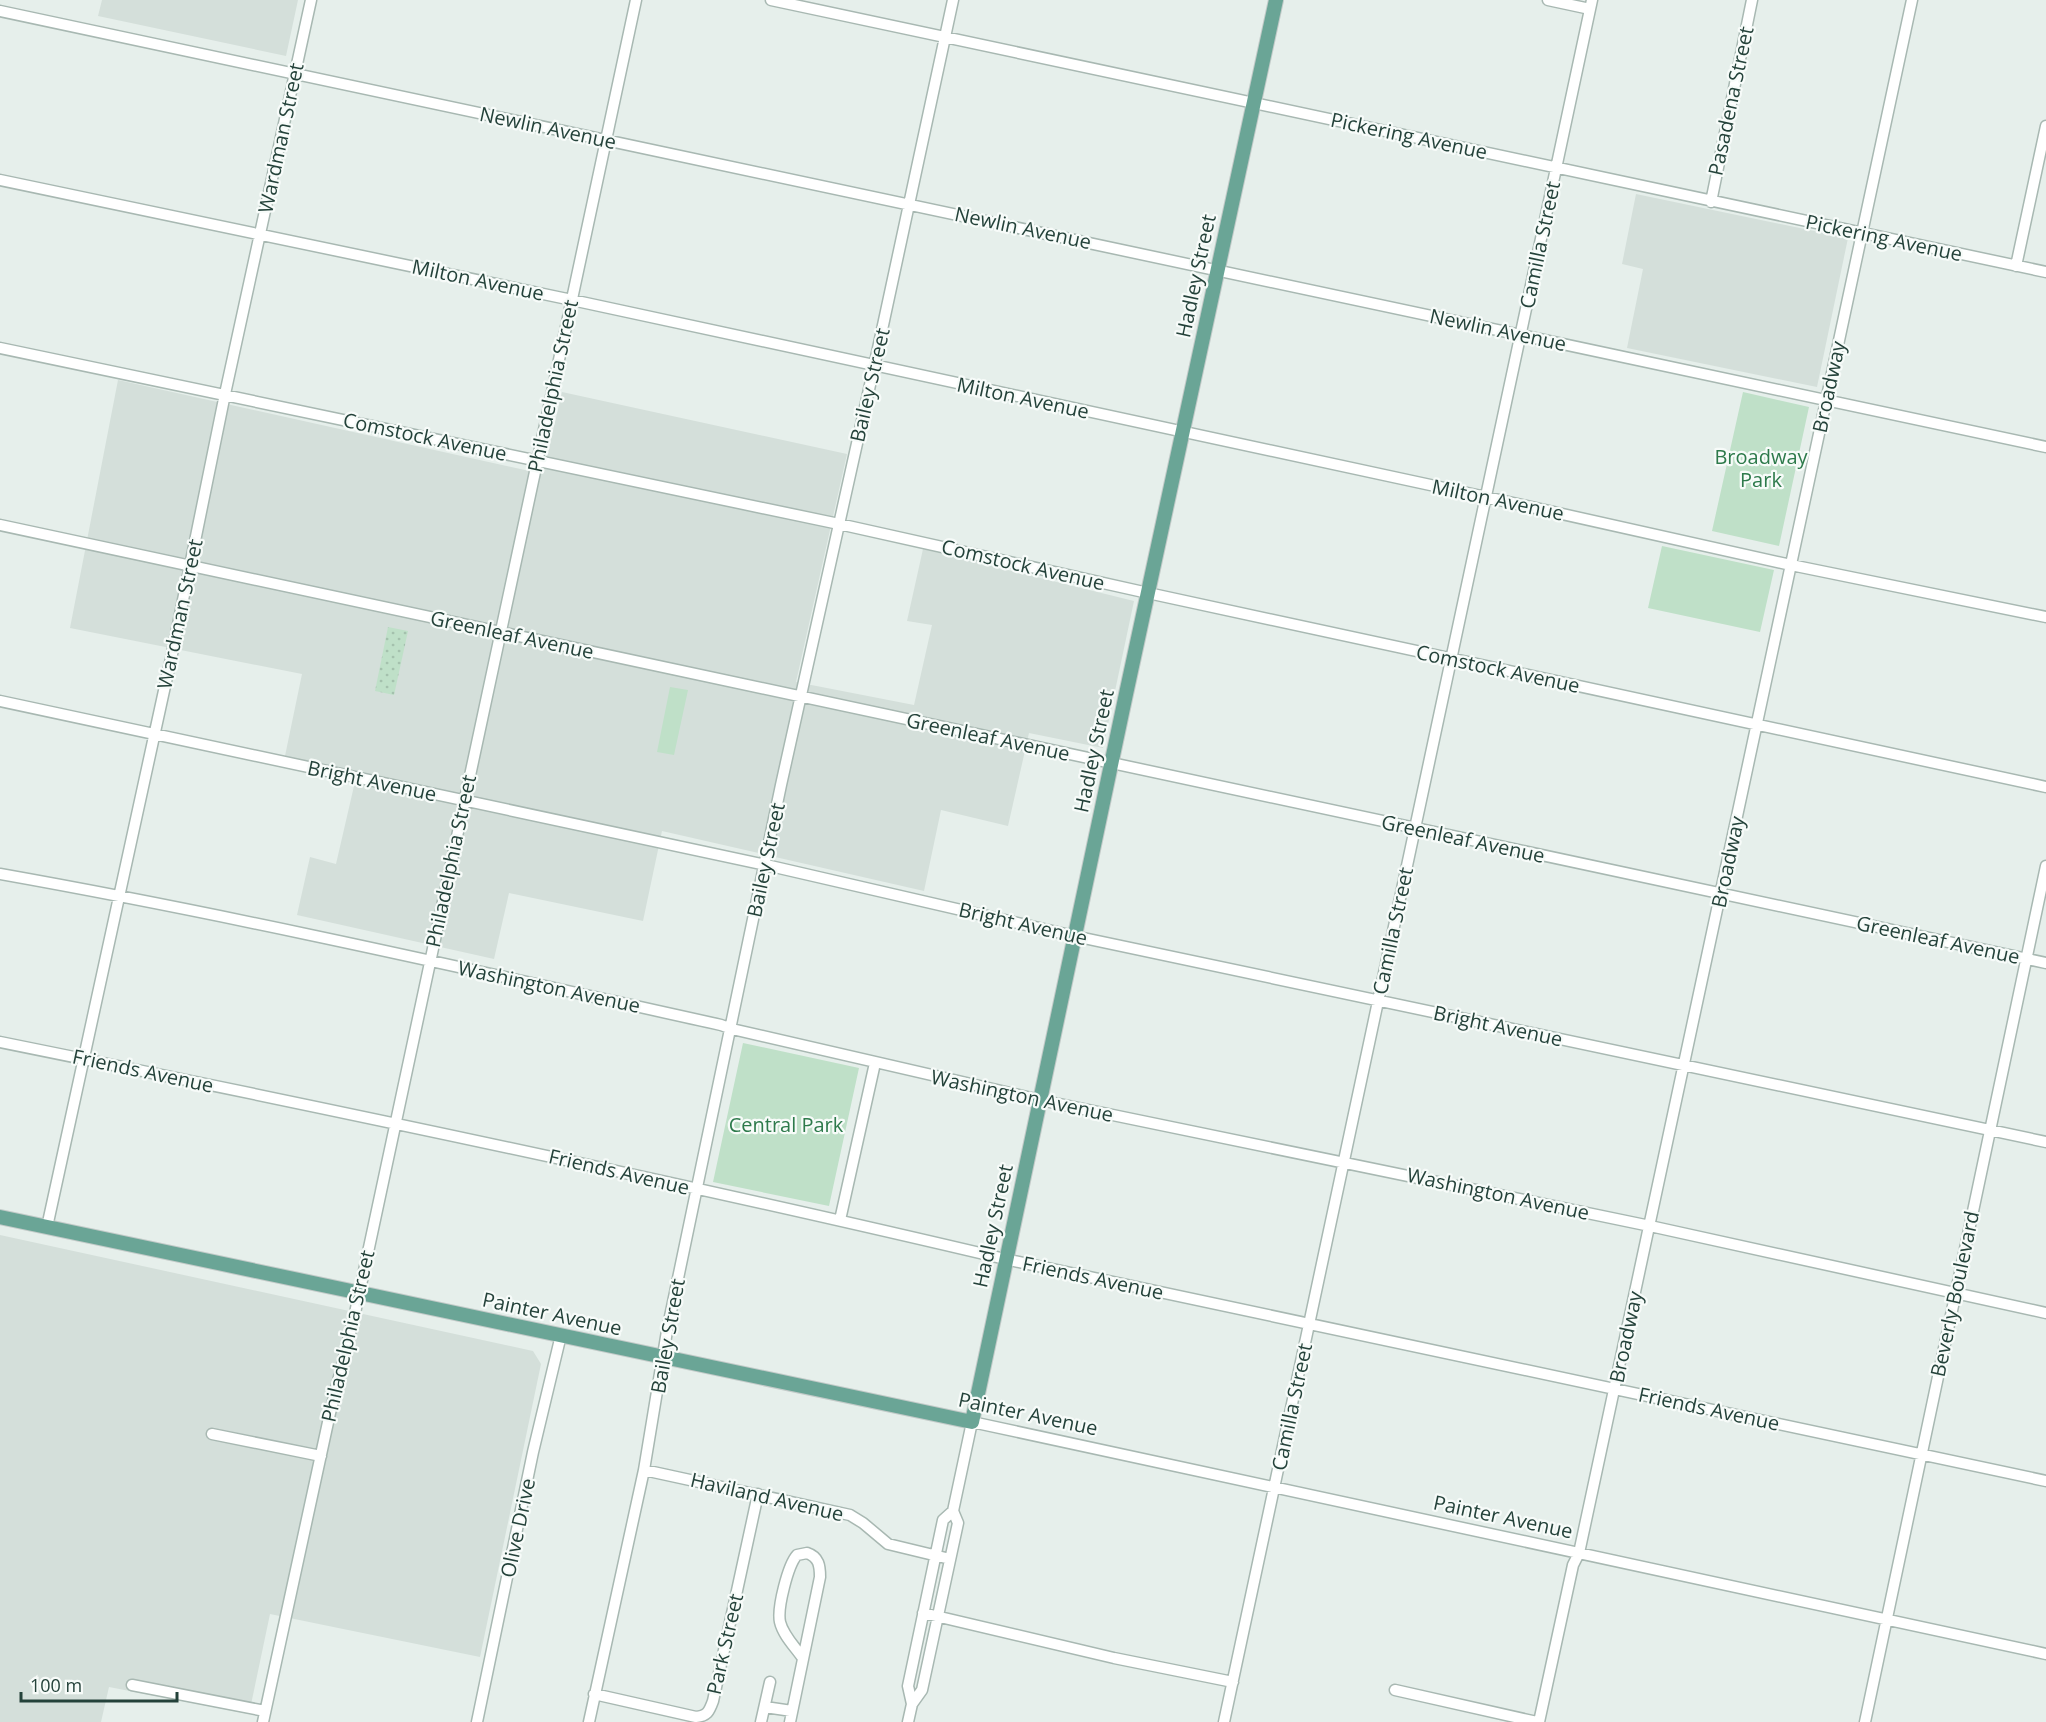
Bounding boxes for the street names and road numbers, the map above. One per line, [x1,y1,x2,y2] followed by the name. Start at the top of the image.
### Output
[1702,24,1759,178] street label: Pasadena Street
[251,60,310,216] street label: Wardman Street
[477,100,619,155] street label: Newlin Avenue
[1328,106,1490,165] street label: Pickering Avenue
[1513,179,1566,311] street label: Camilla Street
[952,200,1094,255] street label: Newlin Avenue
[1803,208,1965,267] street label: Pickering Avenue
[1169,212,1222,340] street label: Hadley Street
[410,252,547,307] street label: Milton Avenue
[521,297,584,475] street label: Philadelphia Street
[1427,302,1569,357] street label: Newlin Avenue
[843,325,896,445] street label: Bailey Street
[1806,338,1852,435] street label: Broadway
[955,370,1092,425] street label: Milton Avenue
[341,406,509,467] street label: Comstock Avenue
[1430,472,1567,527] street label: Milton Avenue
[939,533,1107,596] street label: Comstock Avenue
[150,536,209,692] street label: Wardman Street
[428,604,596,665] street label: Greenleaf Avenue
[1414,638,1582,699] street label: Comstock Avenue
[1067,687,1120,815] street label: Hadley Street
[904,706,1072,767] street label: Greenleaf Avenue
[305,754,439,807] street label: Bright Avenue
[419,772,482,950] street label: Philadelphia Street
[740,800,791,920] street label: Bailey Street
[1379,808,1547,869] street label: Greenleaf Avenue
[1705,813,1751,910] street label: Broadway
[1366,865,1419,997] street label: Camilla Street
[956,896,1090,951] street label: Bright Avenue
[1854,909,2022,970] street label: Greenleaf Avenue
[455,954,643,1019] street label: Washington Avenue
[1431,999,1565,1052] street label: Bright Avenue
[70,1042,216,1099] street label: Friends Avenue
[928,1063,1116,1128] street label: Washington Avenue
[546,1142,692,1201] street label: Friends Avenue
[1404,1161,1592,1226] street label: Washington Avenue
[966,1162,1019,1290] street label: Hadley Street
[1924,1209,1985,1379] street label: Beverly Boulevard
[315,1247,380,1425] street label: Philadelphia Street
[1020,1249,1166,1306] street label: Friends Avenue
[644,1276,691,1396] street label: Bailey Street
[480,1286,624,1341] street label: Painter Avenue
[1603,1288,1649,1385] street label: Broadway
[1265,1341,1318,1473] street label: Camilla Street
[1636,1380,1782,1437] street label: Friends Avenue
[956,1386,1100,1441] street label: Painter Avenue
[688,1466,846,1527] street label: Haviland Avenue
[494,1476,541,1580] street label: Olive Drive
[1431,1489,1575,1544] street label: Painter Avenue
[700,1591,749,1697] street label: Park Street

